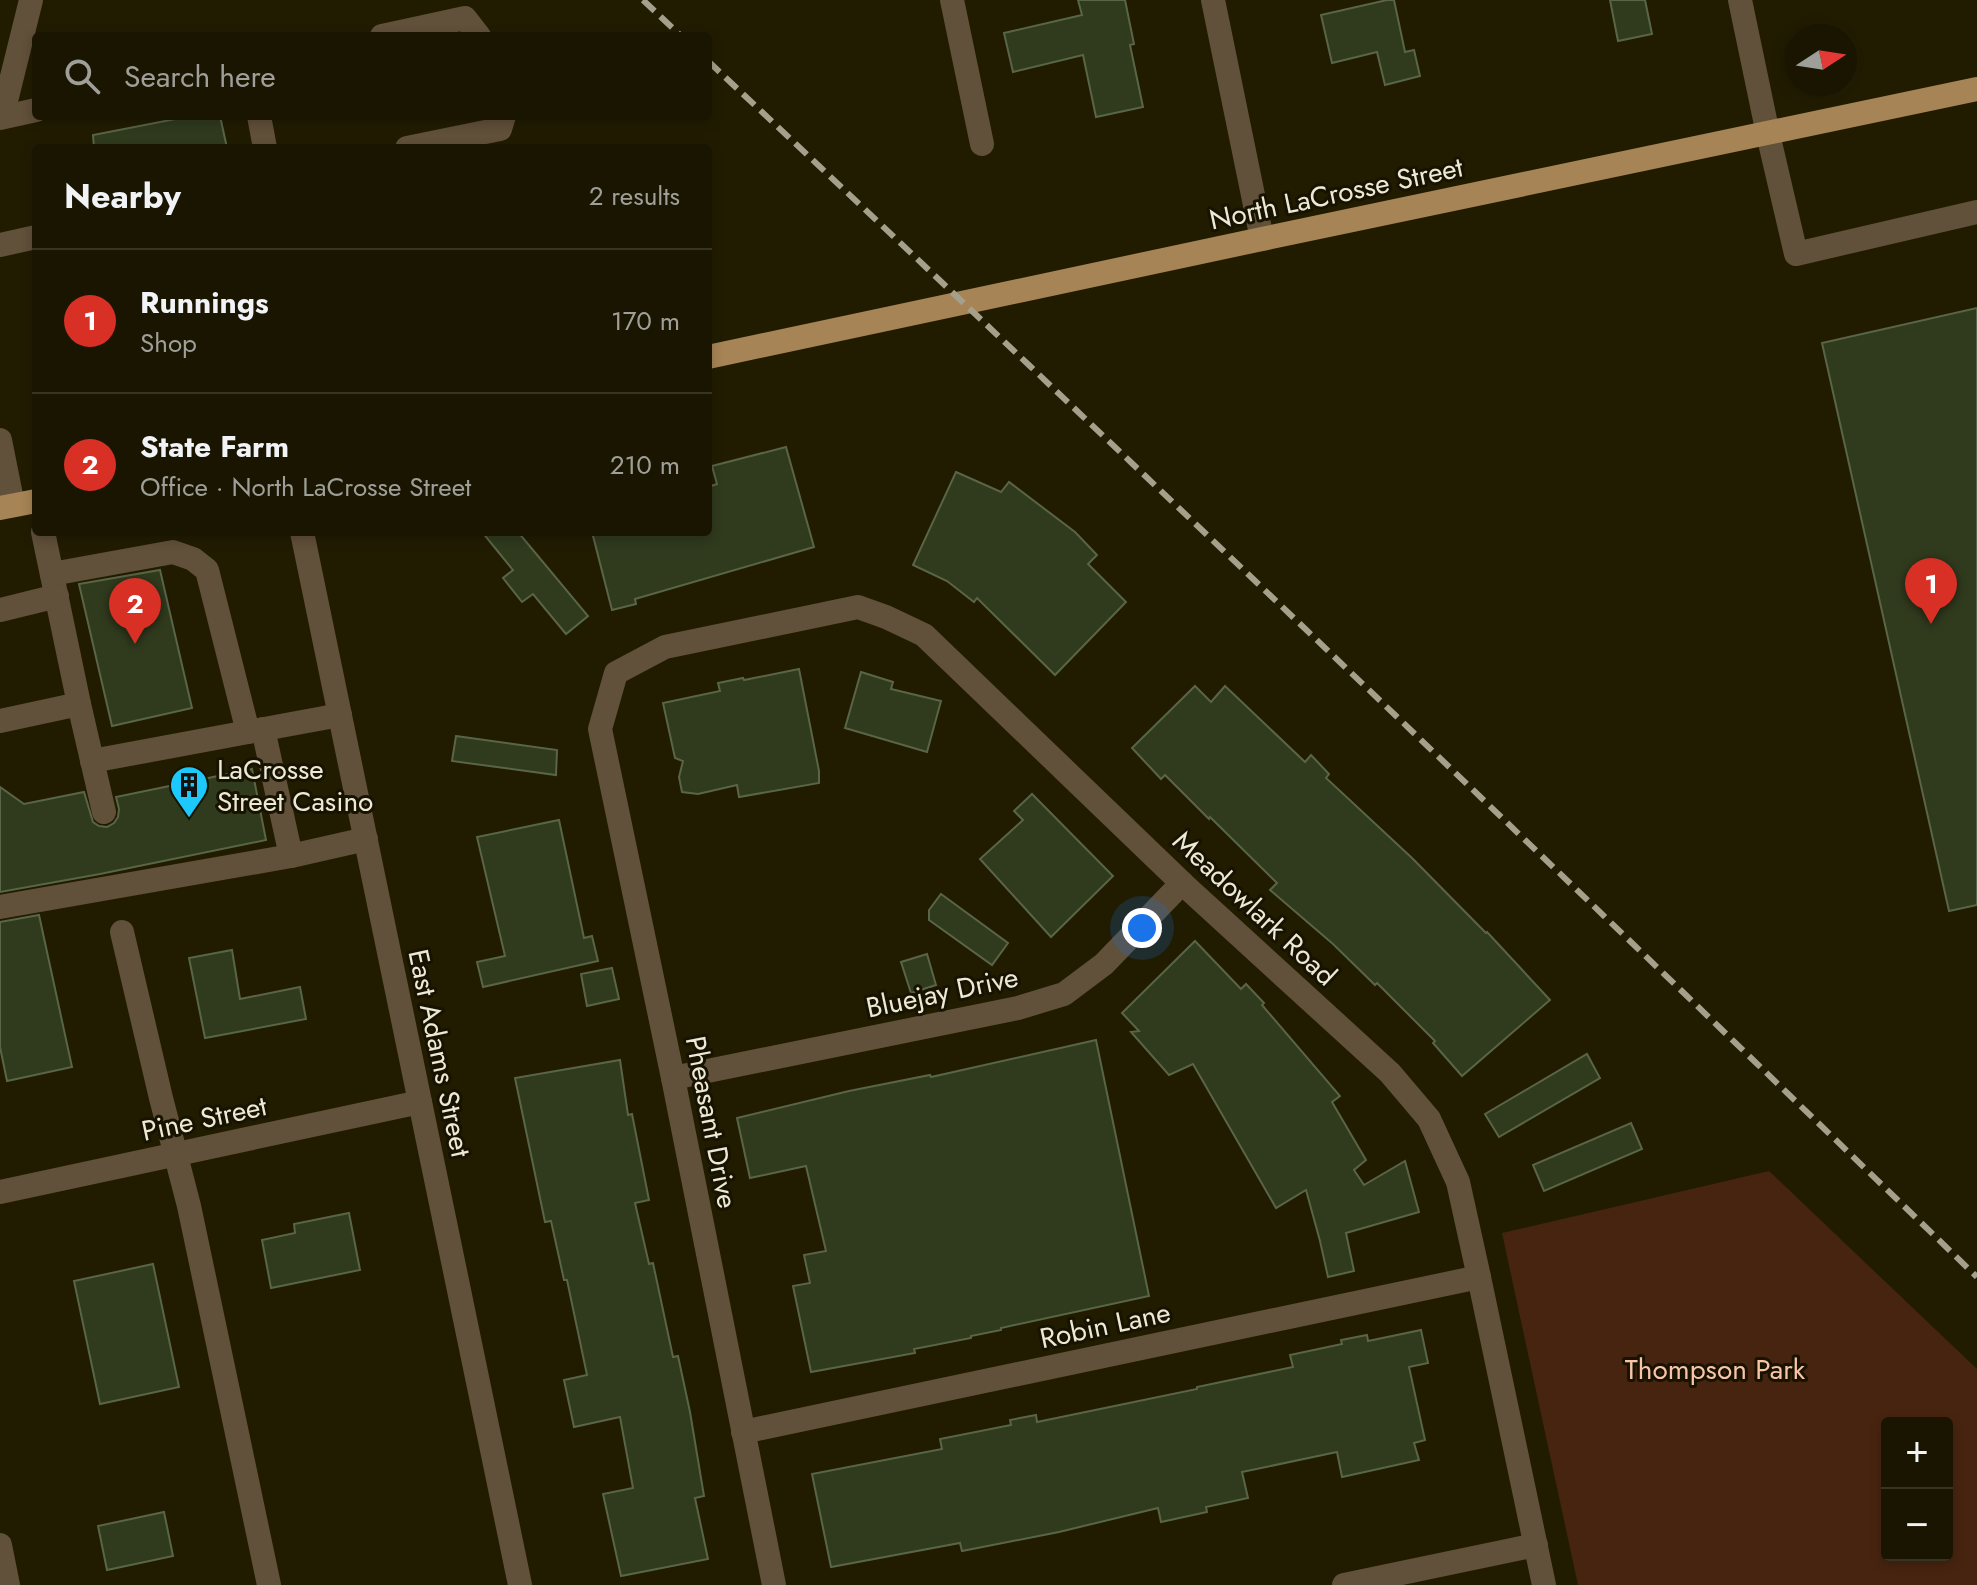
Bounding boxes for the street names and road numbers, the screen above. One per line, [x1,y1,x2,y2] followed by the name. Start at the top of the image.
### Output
[1205,147,1467,240] street label: North LaCrosse Street
[1163,821,1346,995] street label: Meadowlark Road
[397,945,482,1161] street label: East Adams Street
[862,956,1022,1029] street label: Bluejay Drive
[675,1032,748,1212] street label: Pheasant Drive
[138,1085,271,1152] street label: Pine Street
[1036,1292,1174,1359] street label: Robin Lane

